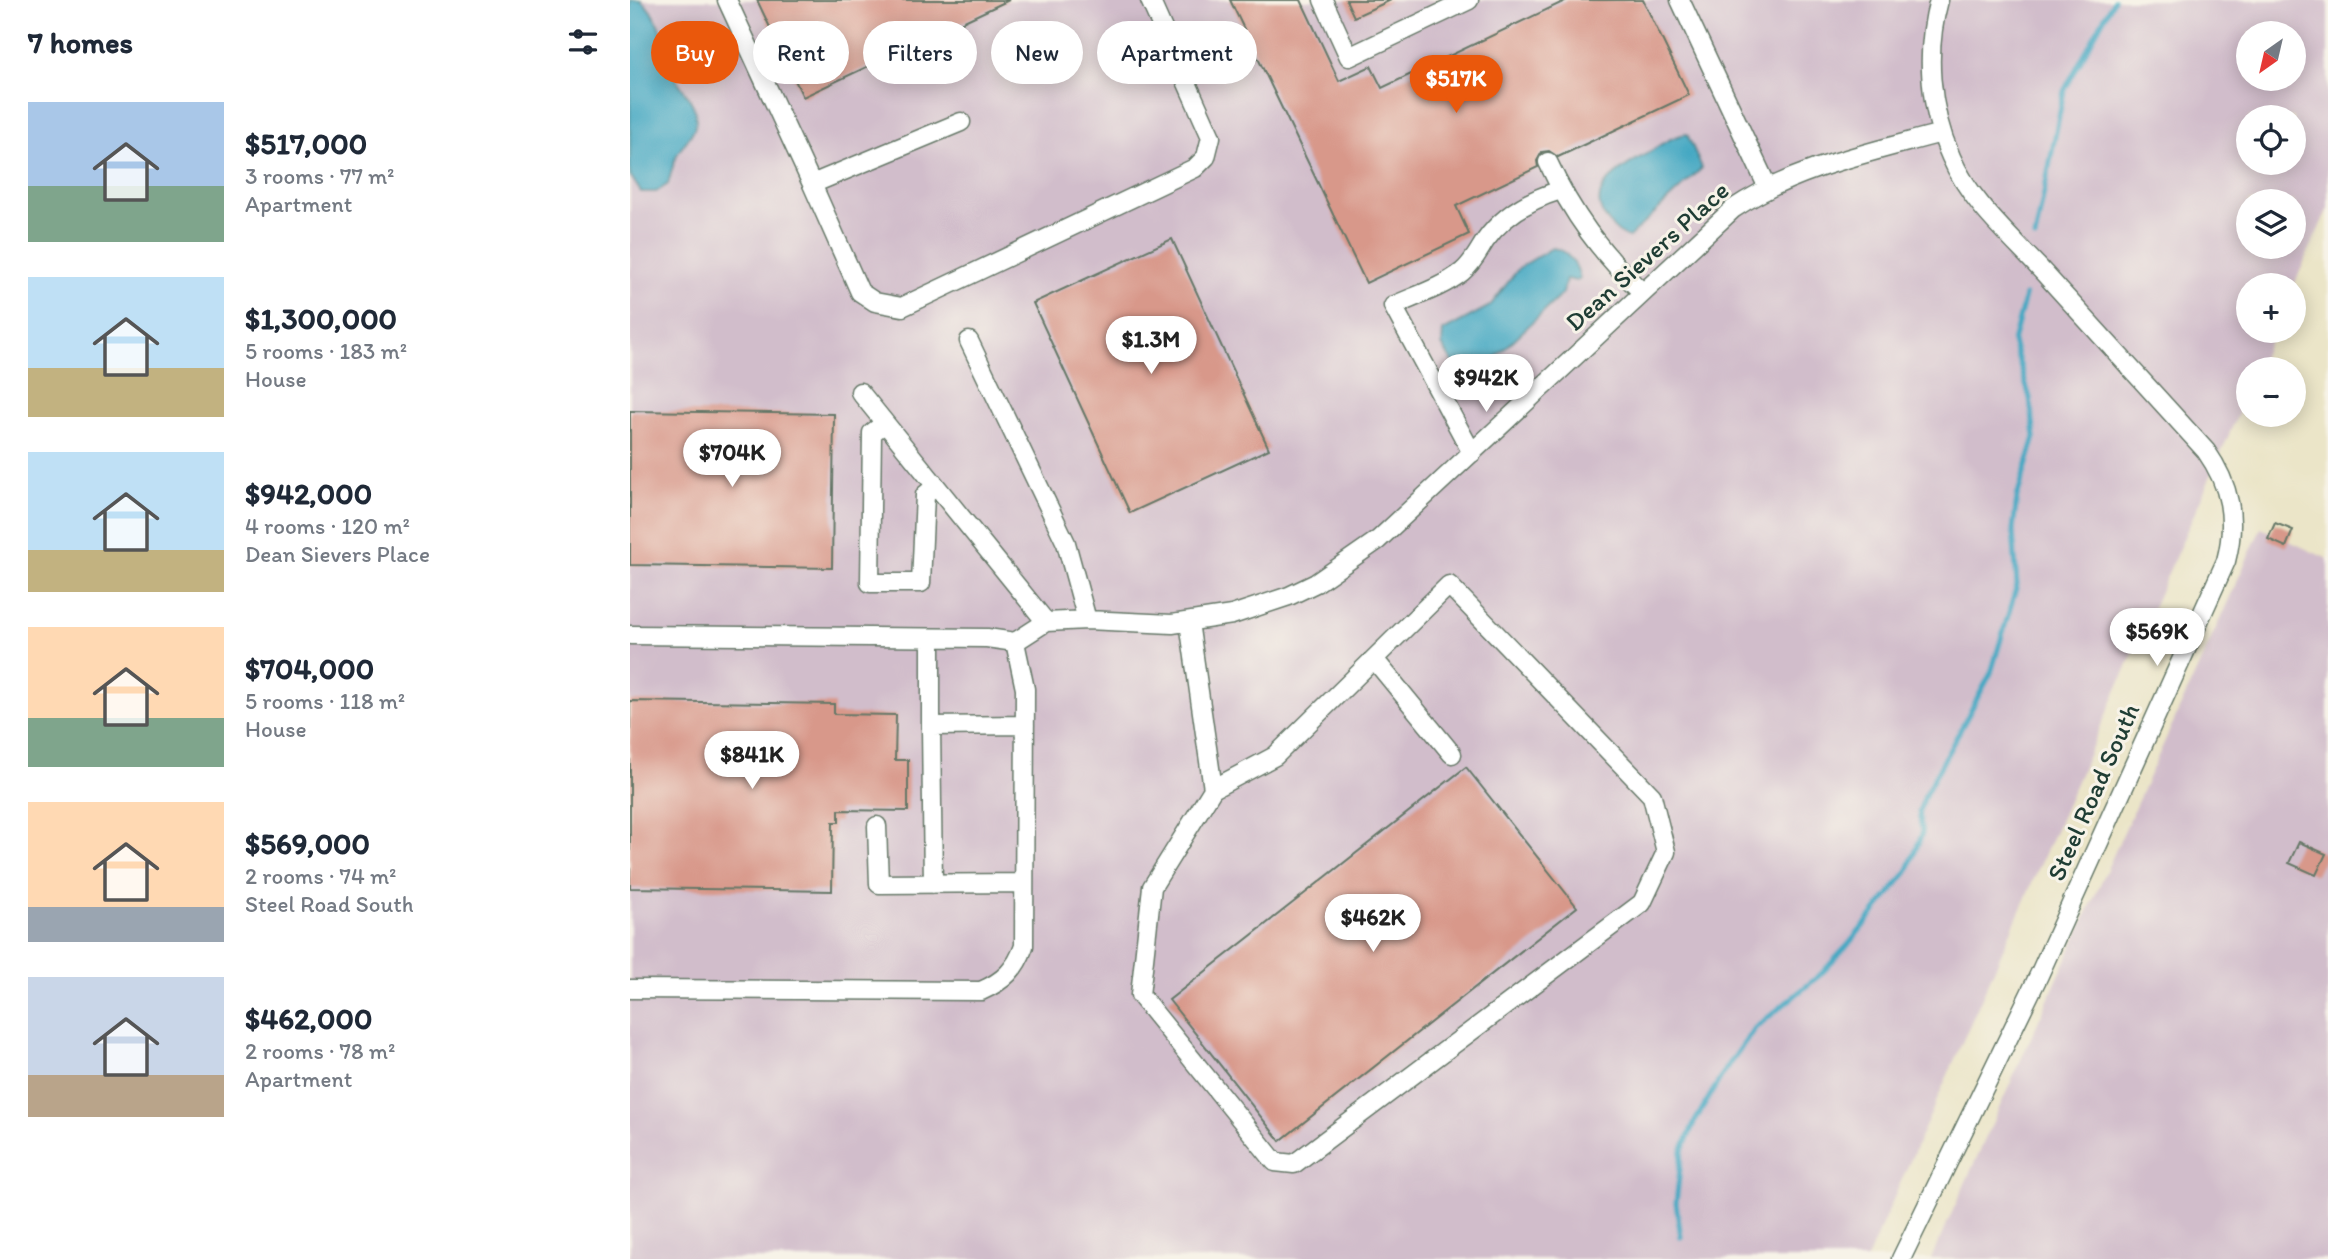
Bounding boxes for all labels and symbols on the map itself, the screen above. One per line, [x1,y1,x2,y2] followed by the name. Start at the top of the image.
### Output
[2236,21,2306,91] north arrow
[1407,55,1505,115] pin: $517K
[1559,174,1735,338] street label: Dean Sievers Place
[1102,316,1200,376] pin: $1.3M
[1437,354,1535,414] pin: $942K
[683,430,781,489] pin: $704K
[2108,608,2206,668] pin: $569K
[2040,698,2146,886] street label: Steel Road South
[703,732,801,791] pin: $841K
[1324,894,1422,954] pin: $462K

